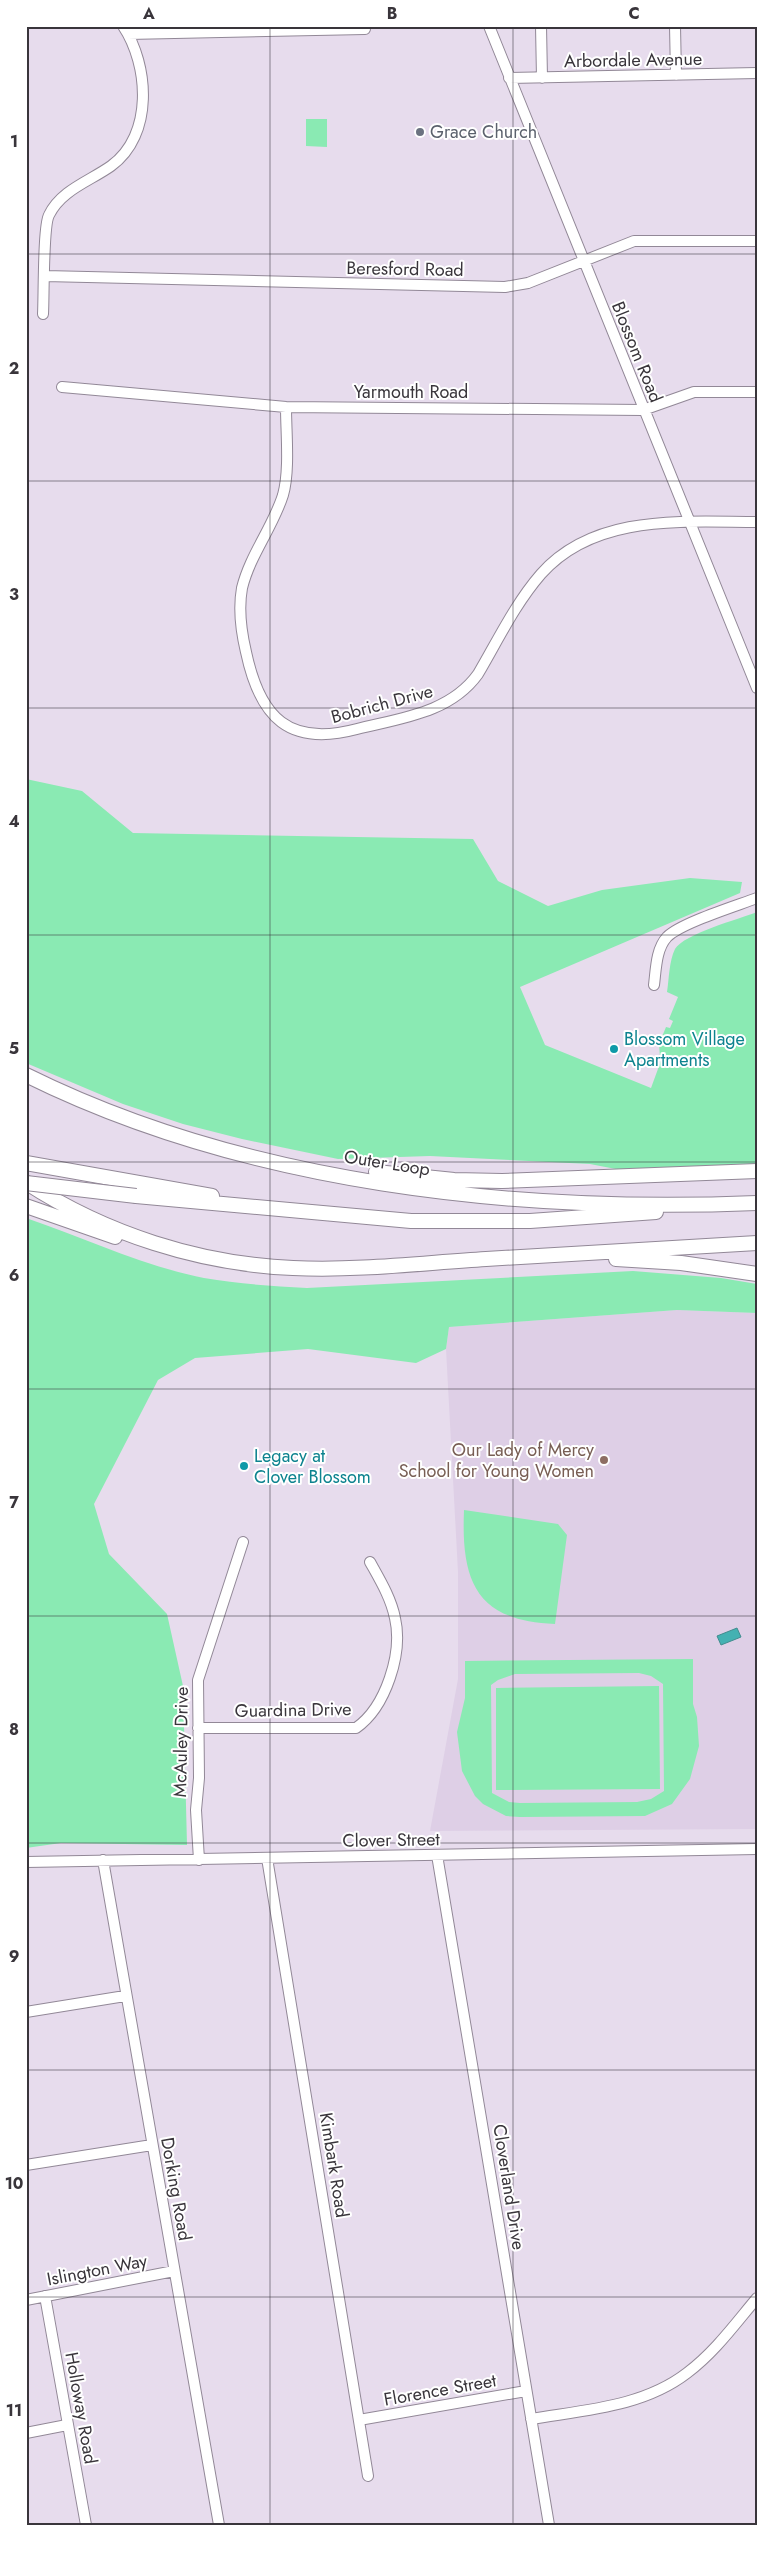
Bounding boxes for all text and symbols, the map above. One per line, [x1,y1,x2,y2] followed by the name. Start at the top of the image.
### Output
[142,2,155,25] text: A
[387,2,397,25] text: B
[628,2,640,25] text: C
[564,46,702,74] street label: Arbordale Avenue
[430,119,537,145] place label: Grace Church
[414,126,426,138] marker: Grace Church
[10,130,18,153] text: 1
[346,255,464,283] street label: Beresford Road
[605,298,669,406] street label: Blossom Road
[9,357,19,380] text: 2
[354,379,468,405] street label: Yarmouth Road
[9,583,19,606] text: 3
[328,678,436,730] street label: Bobrich Drive
[8,810,20,833] text: 4
[624,1026,745,1073] place label: Blossom Village Apartments
[9,1037,19,1060] text: 5
[608,1043,620,1055] marker: Blossom Village Apartments
[342,1143,432,1183] street label: Outer Loop
[9,1264,19,1287] text: 6
[399,1437,594,1484] place label: Our Lady of Mercy School for Young Women
[254,1443,371,1490] place label: Legacy at Clover Blossom
[598,1454,610,1466] marker: Our Lady of Mercy School for Young Women
[238,1460,250,1472] marker: Legacy at Clover Blossom
[9,1491,19,1514] text: 7
[167,1686,195,1798] street label: McAuley Drive
[234,1696,352,1724] street label: Guardina Drive
[9,1718,19,1741] text: 8
[342,1826,441,1854] street label: Clover Street
[9,1945,19,1968] text: 9
[313,2111,355,2219] street label: Kimbark Road
[486,2122,532,2252] street label: Cloverland Drive
[154,2135,198,2243] street label: Dorking Road
[5,2172,23,2195] text: 10
[45,2248,149,2292] street label: Islington Way
[58,2350,104,2466] street label: Holloway Road
[382,2367,499,2413] street label: Florence Street
[6,2399,22,2422] text: 11

